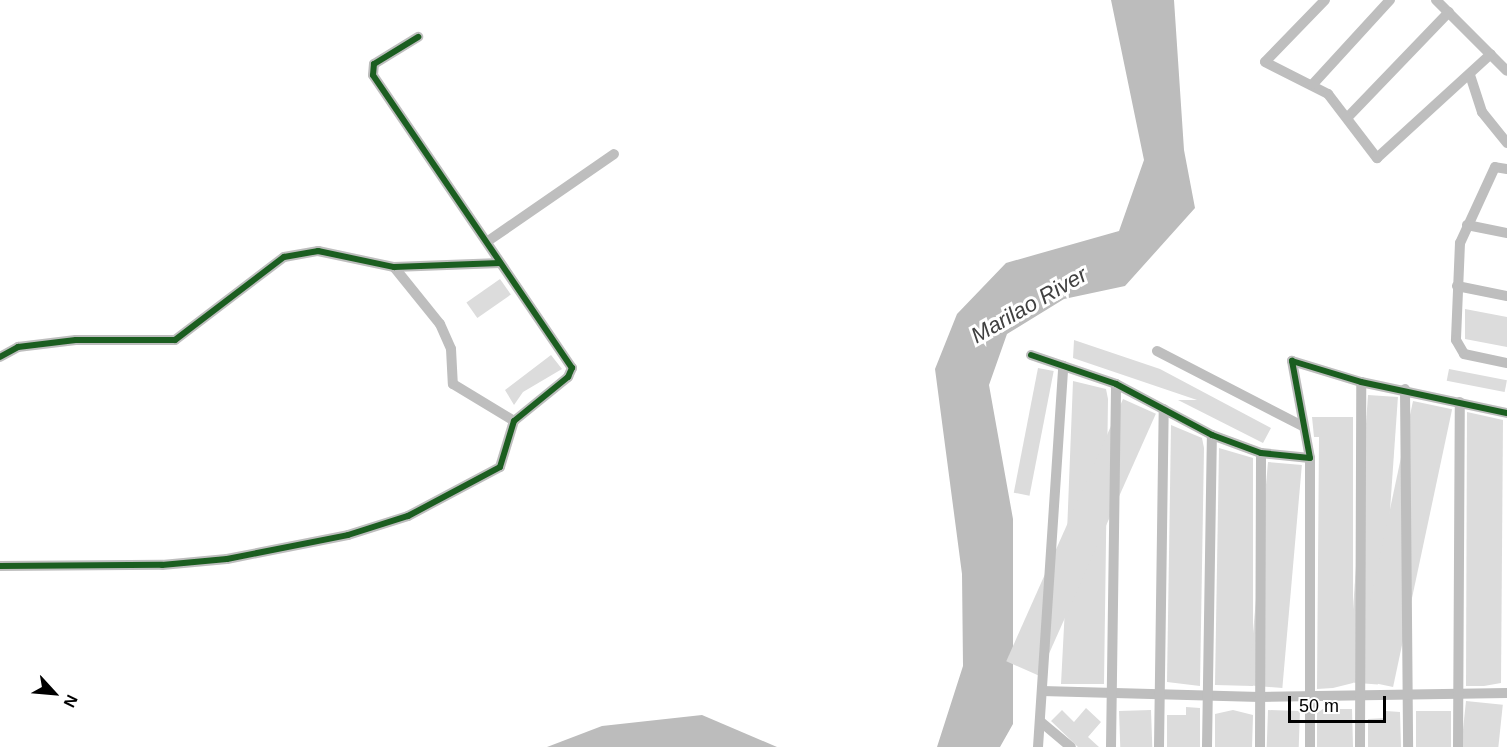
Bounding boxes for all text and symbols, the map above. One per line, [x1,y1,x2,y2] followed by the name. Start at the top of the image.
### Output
[966,261,1092,349] water label: Marilao River
[24,663,84,723] north arrow
[1291,684,1388,722] scale bar
[60,692,81,710] text: N
[1299,696,1339,716] text: 50 m

